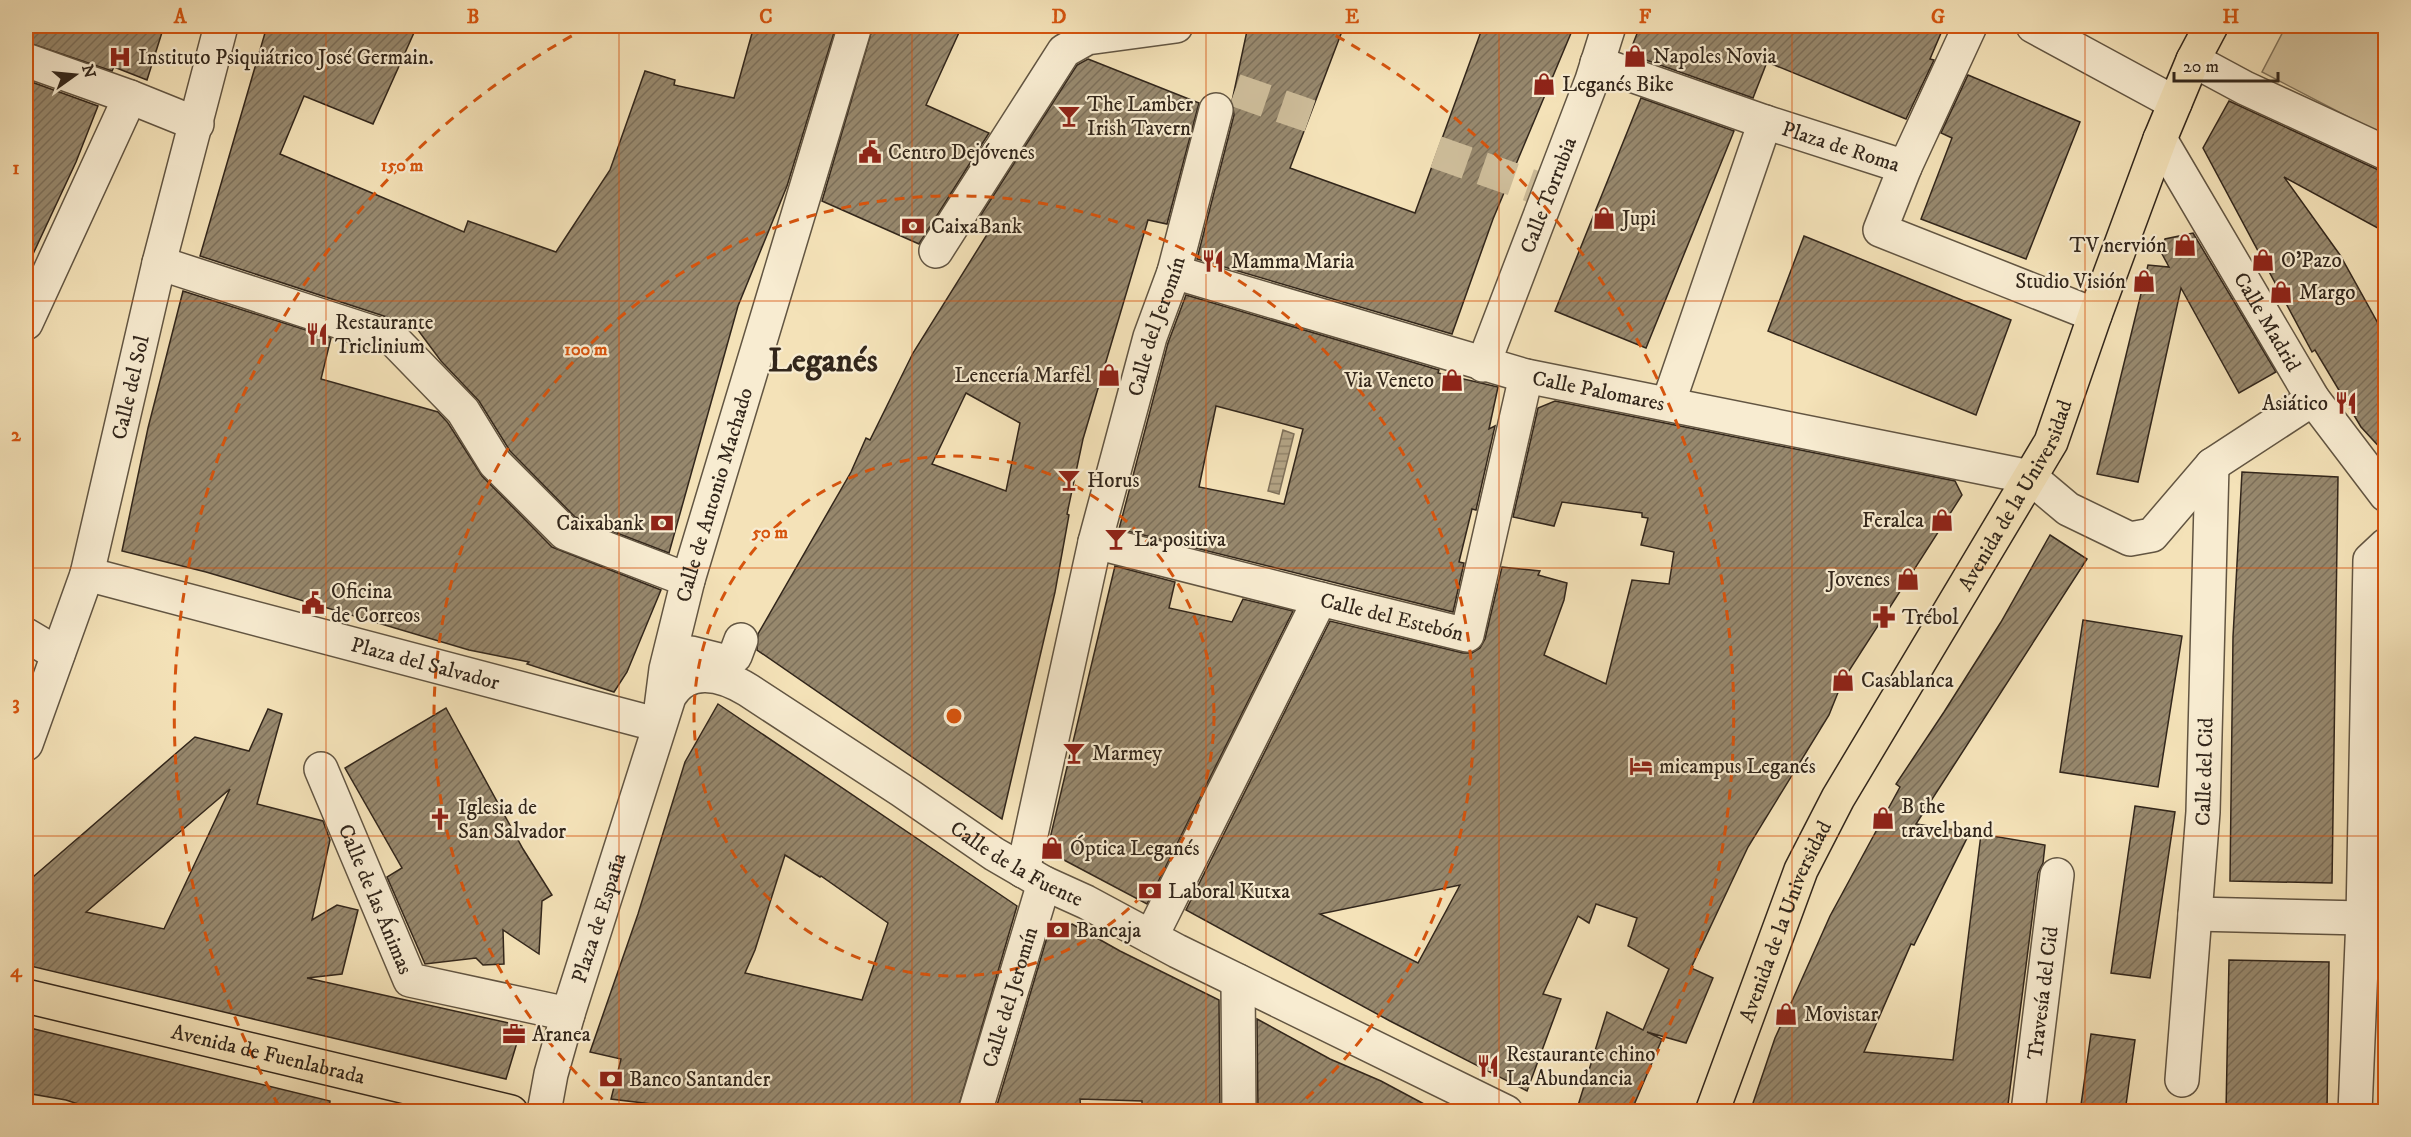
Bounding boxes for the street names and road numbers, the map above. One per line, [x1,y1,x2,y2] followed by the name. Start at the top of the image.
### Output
[1778,116,1903,178] street label: Plaza de Roma
[1515,133,1583,257] street label: Calle Torrubia
[1123,254,1191,399] street label: Calle del Jeromín
[2227,268,2306,377] street label: Calle Madrid
[107,332,156,442] street label: Calle del Sol
[1530,366,1667,417] street label: Calle Palomares
[671,385,759,605] street label: Calle de Antonio Machado
[1953,396,2079,596] street label: Avenida de la Universidad
[1317,587,1466,648] street label: Calle del Estebón
[348,632,502,696] street label: Plaza del Salvador
[2190,717,2219,827] street label: Calle del Cid
[945,816,1087,913] street label: Calle de la Fuente
[1734,816,1838,1026] street label: Avenida de la Universidad
[332,820,418,978] street label: Calle de las Ánimas
[567,850,632,986] street label: Plaza de España
[977,924,1044,1071] street label: Calle del Jeromín
[2023,924,2065,1061] street label: Travesía del Cid
[169,1019,367,1091] street label: Avenida de Fuenlabrada

